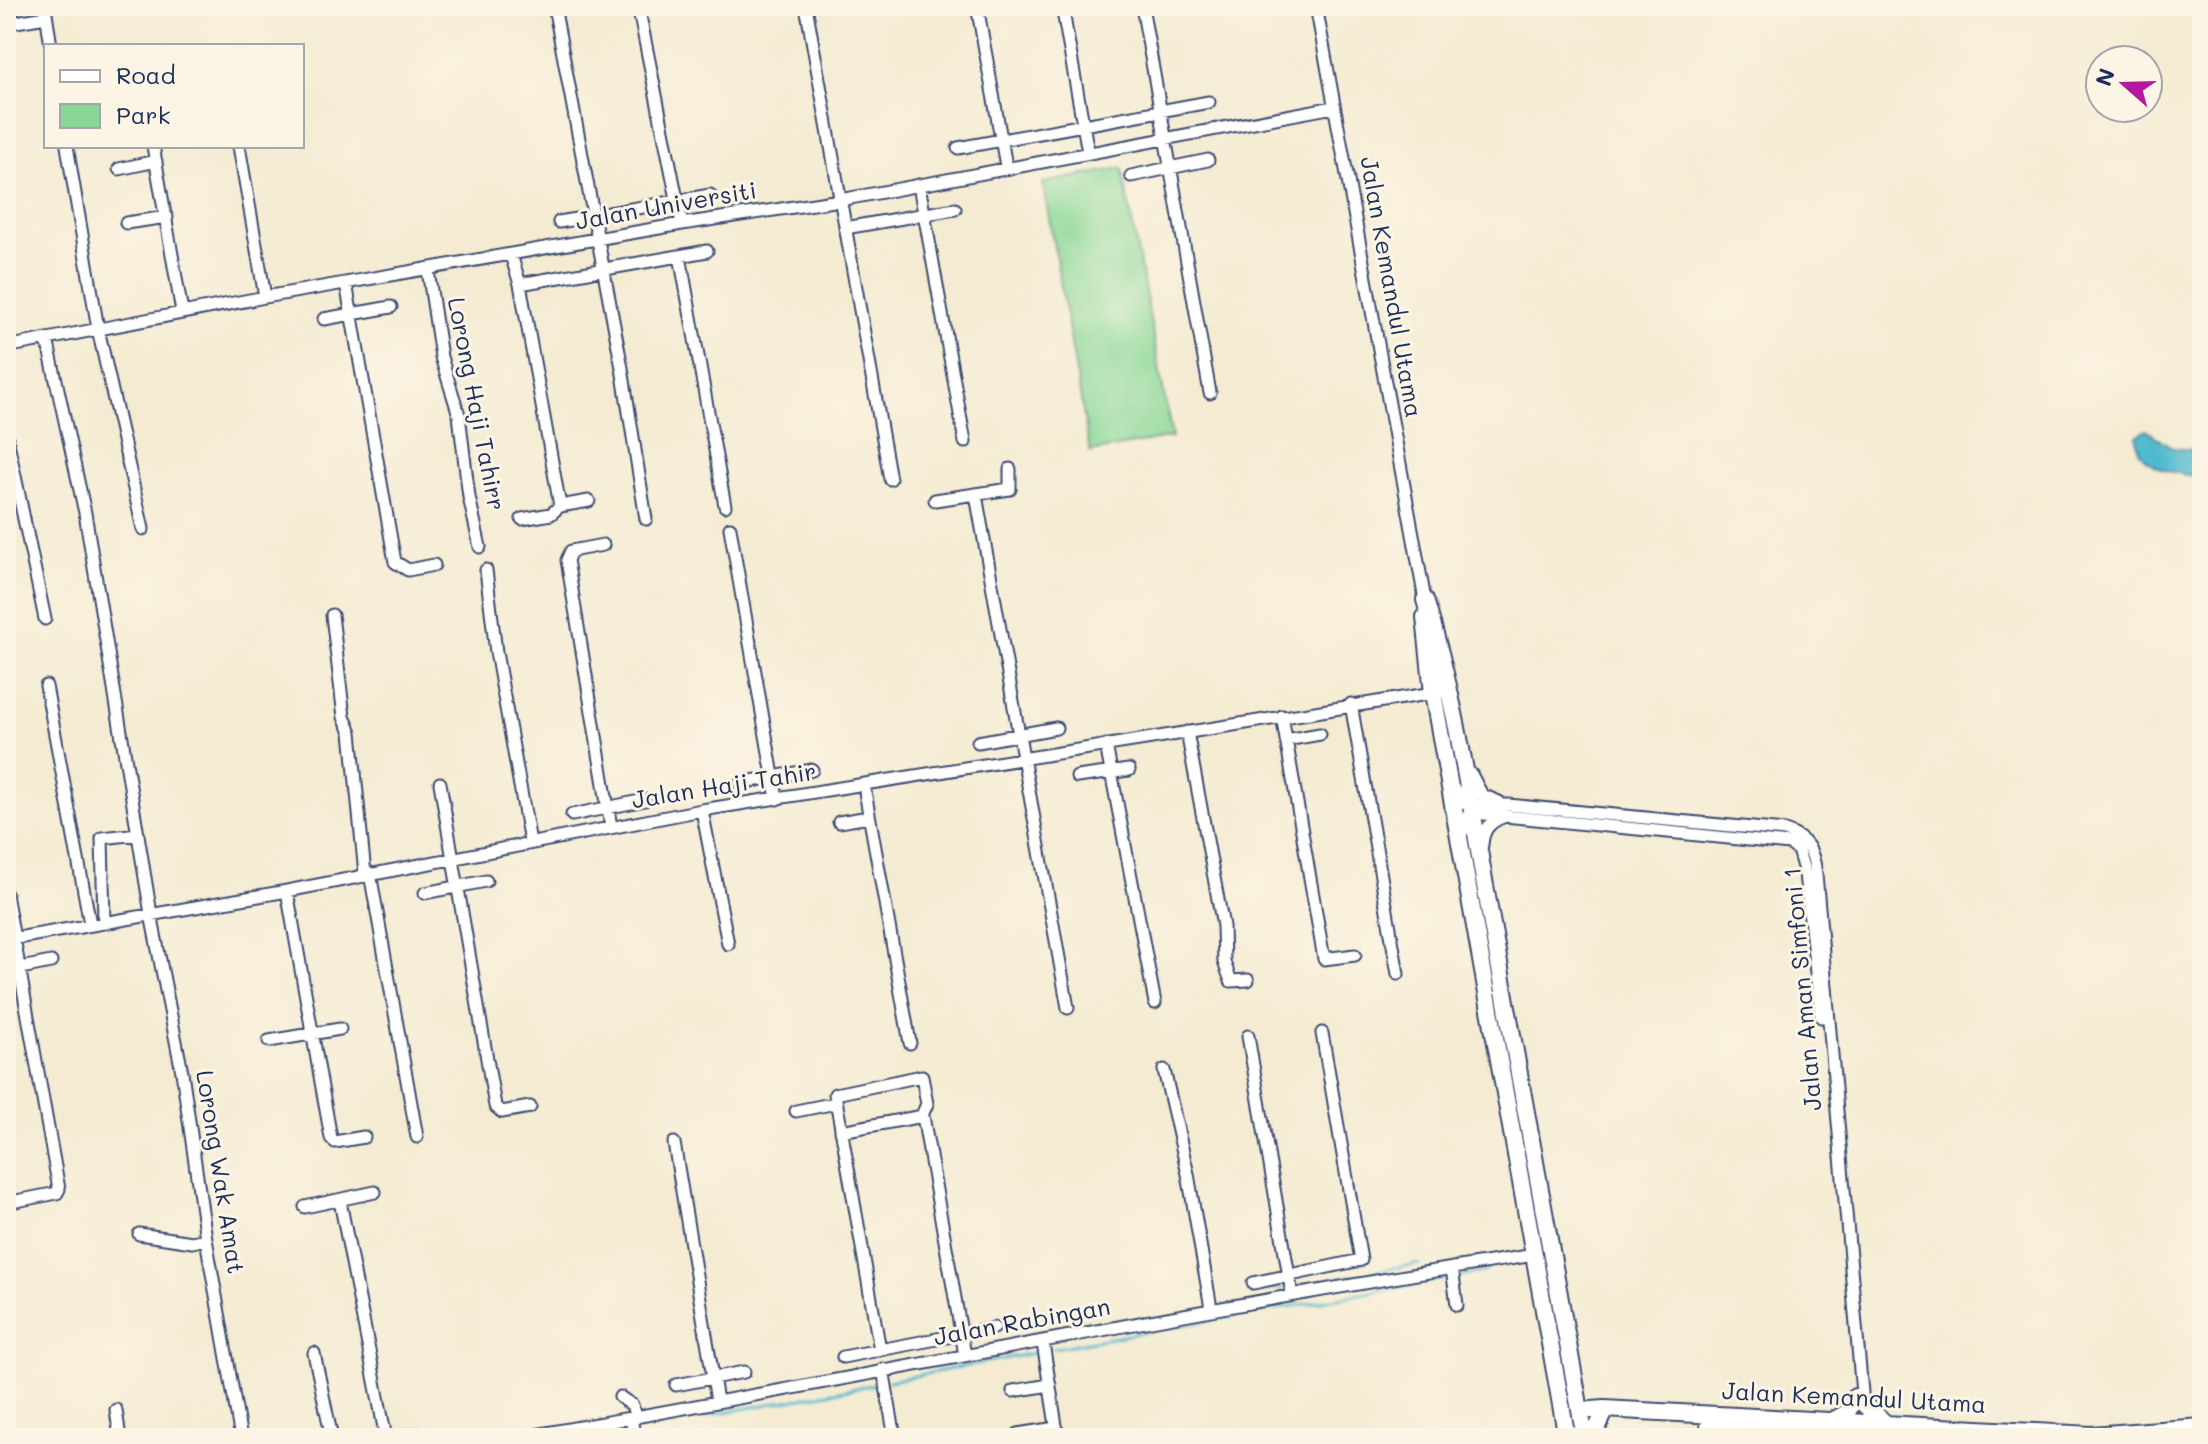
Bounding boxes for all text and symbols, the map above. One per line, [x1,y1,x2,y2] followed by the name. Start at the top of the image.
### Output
[44,44,304,148] legend
[2084,44,2164,124] north arrow
[116,59,176,90] text: Road
[2088,64,2121,90] text: N
[116,99,170,130] text: Park
[1354,154,1431,420] street label: Jalan Kemandul Utama
[573,173,759,236] street label: Jalan Universiti
[442,295,513,513] street label: Lorong Haji Tahirr
[629,755,818,814] street label: Jalan Haji Tahir
[1775,866,1828,1112] street label: Jalan Aman Simfoni 1
[190,1068,253,1276] street label: Lorong Wak Amat
[931,1290,1112,1351] street label: Jalan Rabingan
[1721,1374,1987,1419] street label: Jalan Kemandul Utama

